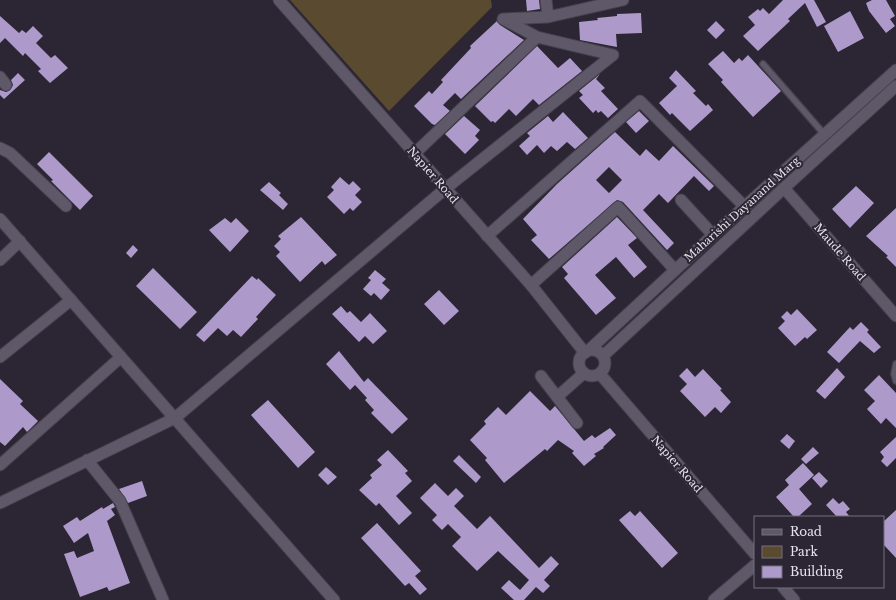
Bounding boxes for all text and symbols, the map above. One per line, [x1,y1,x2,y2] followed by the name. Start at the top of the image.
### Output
[405,144,462,207] street label: Napier Road
[681,153,803,265] street label: Maharishi Dayanand Marg
[811,220,869,284] street label: Maude Road
[649,433,706,496] street label: Napier Road
[754,516,884,588] legend
[790,524,822,539] text: Road
[790,544,818,559] text: Park
[790,564,844,579] text: Building

